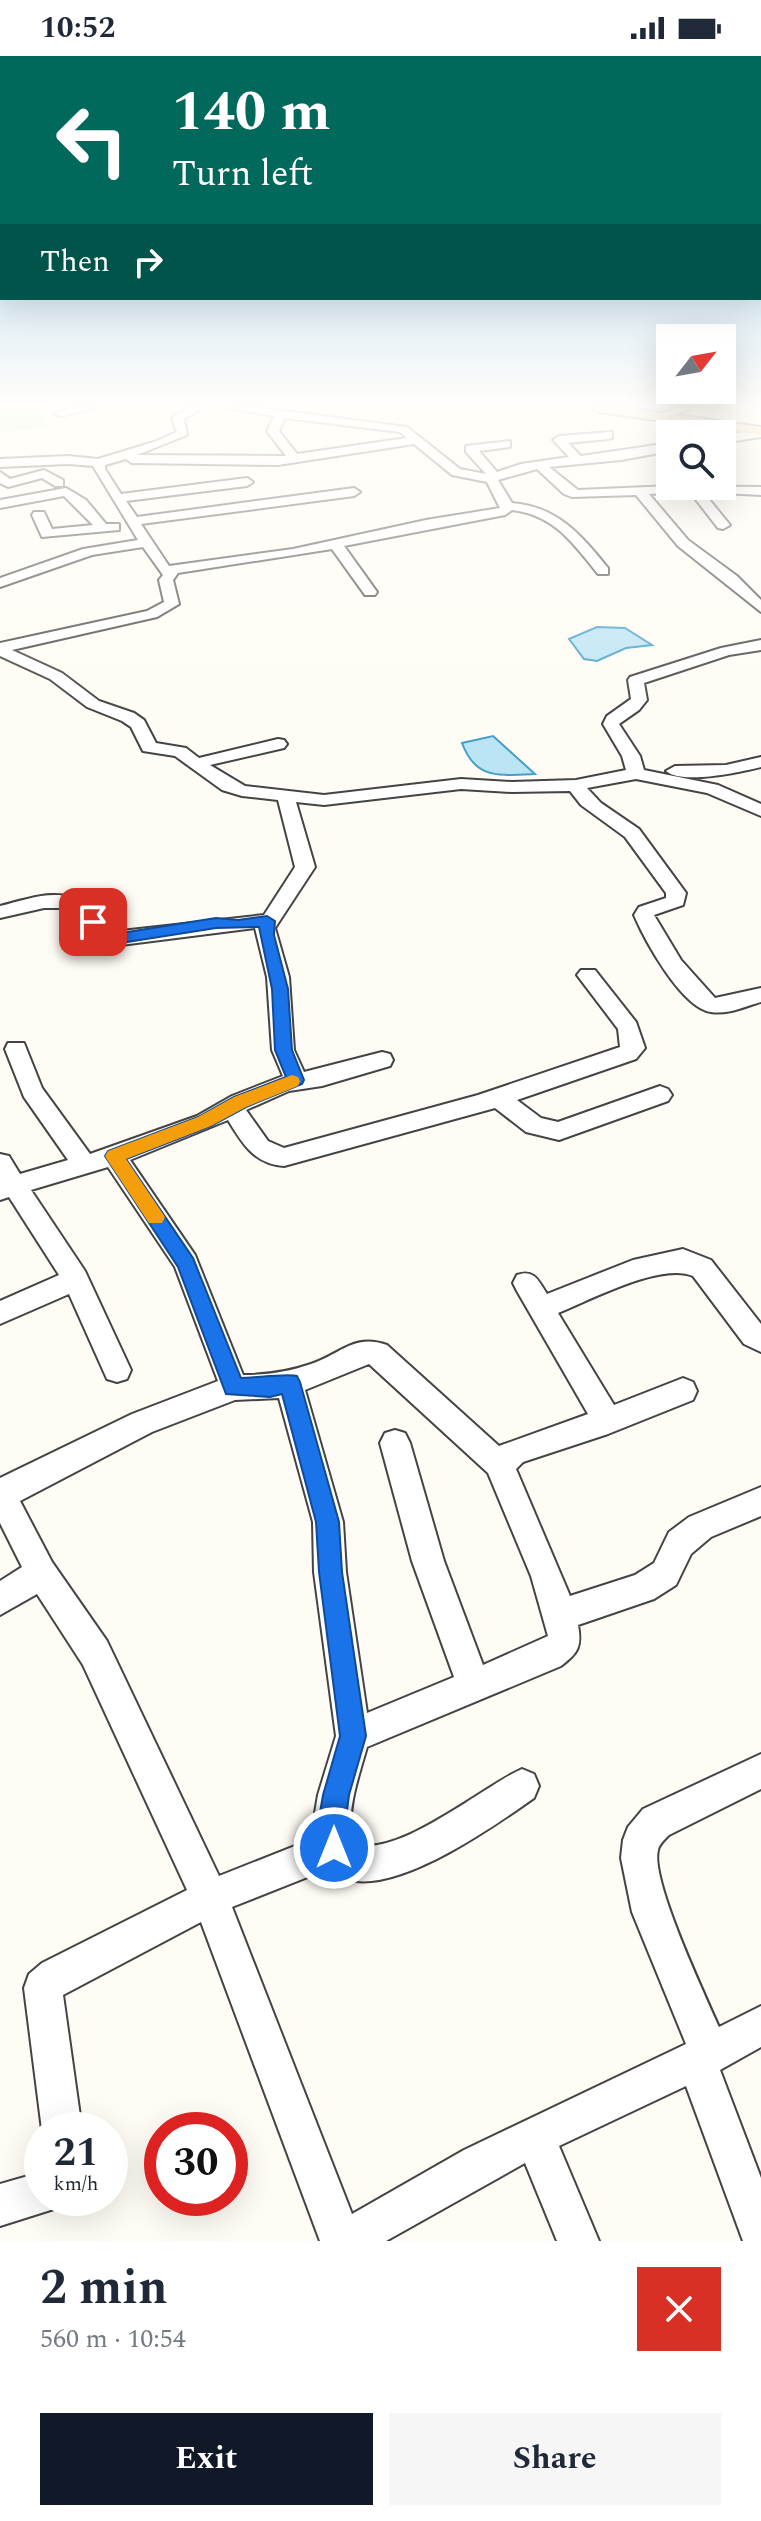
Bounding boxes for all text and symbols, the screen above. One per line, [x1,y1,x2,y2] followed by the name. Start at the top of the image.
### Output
[40,5,115,51] text: 10:52
[172,70,331,155] text: 140 m
[40,88,144,192] icon: left
[172,147,313,202] text: Turn left
[40,239,110,285] text: Then
[126,240,170,284] icon: right
[656,324,736,404] north arrow
[656,324,736,500] map controls
[656,420,736,500] button: search
[59,888,127,956] pin
[71,900,115,944] icon: arrive
[292,1806,376,1890] position arrow
[144,2112,248,2216] speed limit sign: 30
[54,2123,98,2184] text: 21
[54,2169,99,2199] text: km/h
[40,2252,168,2325] text: 2 min
[637,2267,721,2351] button: close
[40,2319,186,2359] text: 560 m · 10:54
[40,2413,373,2505] button: Exit
[389,2413,721,2505] button: Share

